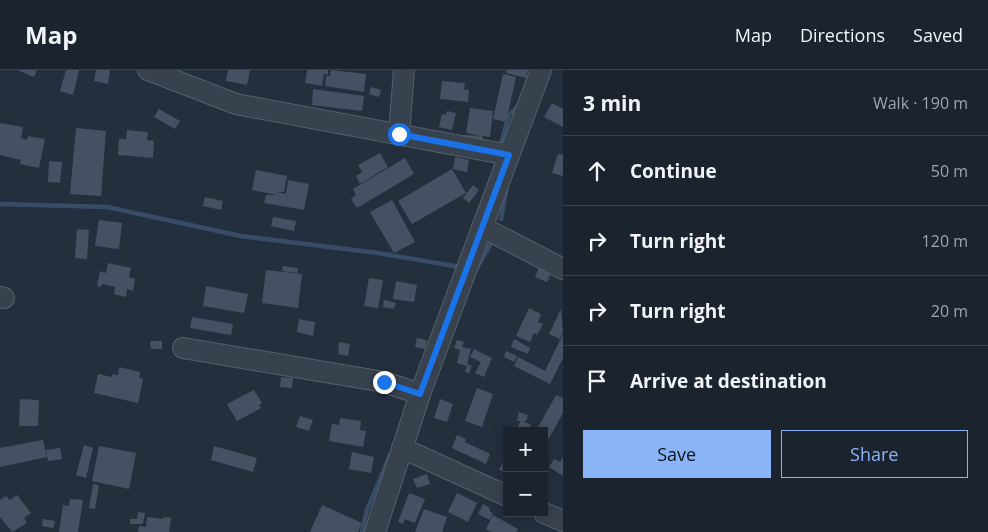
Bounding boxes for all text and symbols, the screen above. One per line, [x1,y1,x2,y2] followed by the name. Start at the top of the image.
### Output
[25,18,77,51] text: Map
[735,23,772,47] text: Map
[800,23,885,47] text: Directions
[913,23,963,47] text: Saved
[583,89,641,117] text: 3 min
[873,92,968,114] text: Walk · 190 m
[388,123,411,146] route start
[583,157,611,185] icon: ahead
[630,158,717,184] text: Continue
[931,160,968,182] text: 50 m
[583,227,611,255] icon: right
[630,228,725,254] text: Turn right
[922,230,968,252] text: 120 m
[583,297,611,325] icon: right
[630,298,725,324] text: Turn right
[931,300,968,322] text: 20 m
[583,367,611,395] icon: arrive
[630,368,827,394] text: Arrive at destination
[373,371,396,394] route end
[503,427,548,517] map controls
[503,427,548,472] button: +
[583,430,771,478] button: Save
[781,430,968,478] button: Share
[503,472,548,517] button: −

